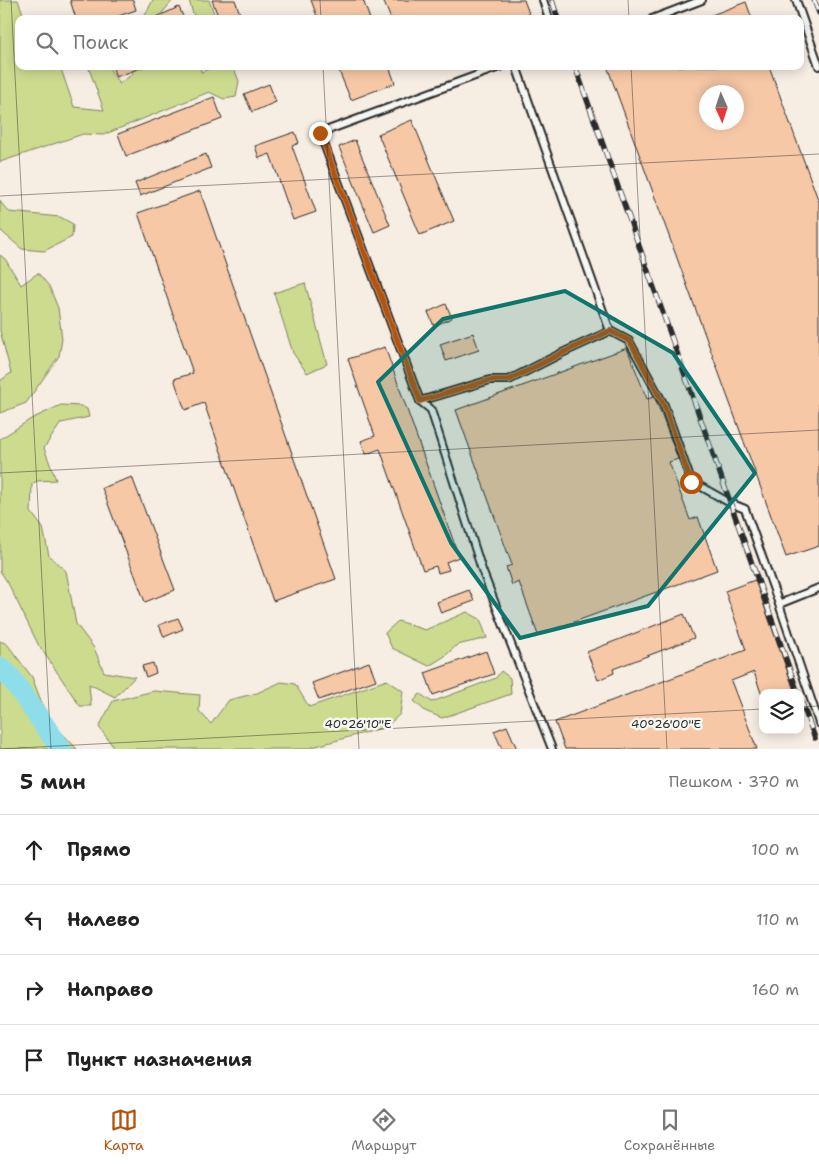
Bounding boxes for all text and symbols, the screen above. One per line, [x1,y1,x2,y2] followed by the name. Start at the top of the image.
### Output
[15,15,804,70] search box
[33,29,61,57] icon: search
[73,30,128,55] text: Поиск
[699,85,744,130] north arrow
[309,122,332,145] route end
[680,471,703,494] route start
[759,689,804,734] map controls
[759,689,804,734] button: layers
[325,716,391,732] text: 40°26'10"E
[631,716,701,732] text: 40°26'00"E
[20,768,86,796] text: 5 мин
[669,771,799,792] text: Пешком · 370 m
[20,836,48,864] icon: ahead
[67,837,131,862] text: Прямо
[751,839,799,860] text: 100 m
[20,906,48,934] icon: left
[67,907,140,932] text: Налево
[756,909,799,930] text: 110 m
[20,976,48,1004] icon: right
[67,977,153,1002] text: Направо
[752,979,799,1000] text: 160 m
[20,1046,48,1074] icon: arrive
[67,1047,252,1072] text: Пункт назначения
[104,1106,144,1154] tab: Карта
[351,1106,416,1154] tab: Маршрут
[624,1106,715,1154] tab: Сохранённые

